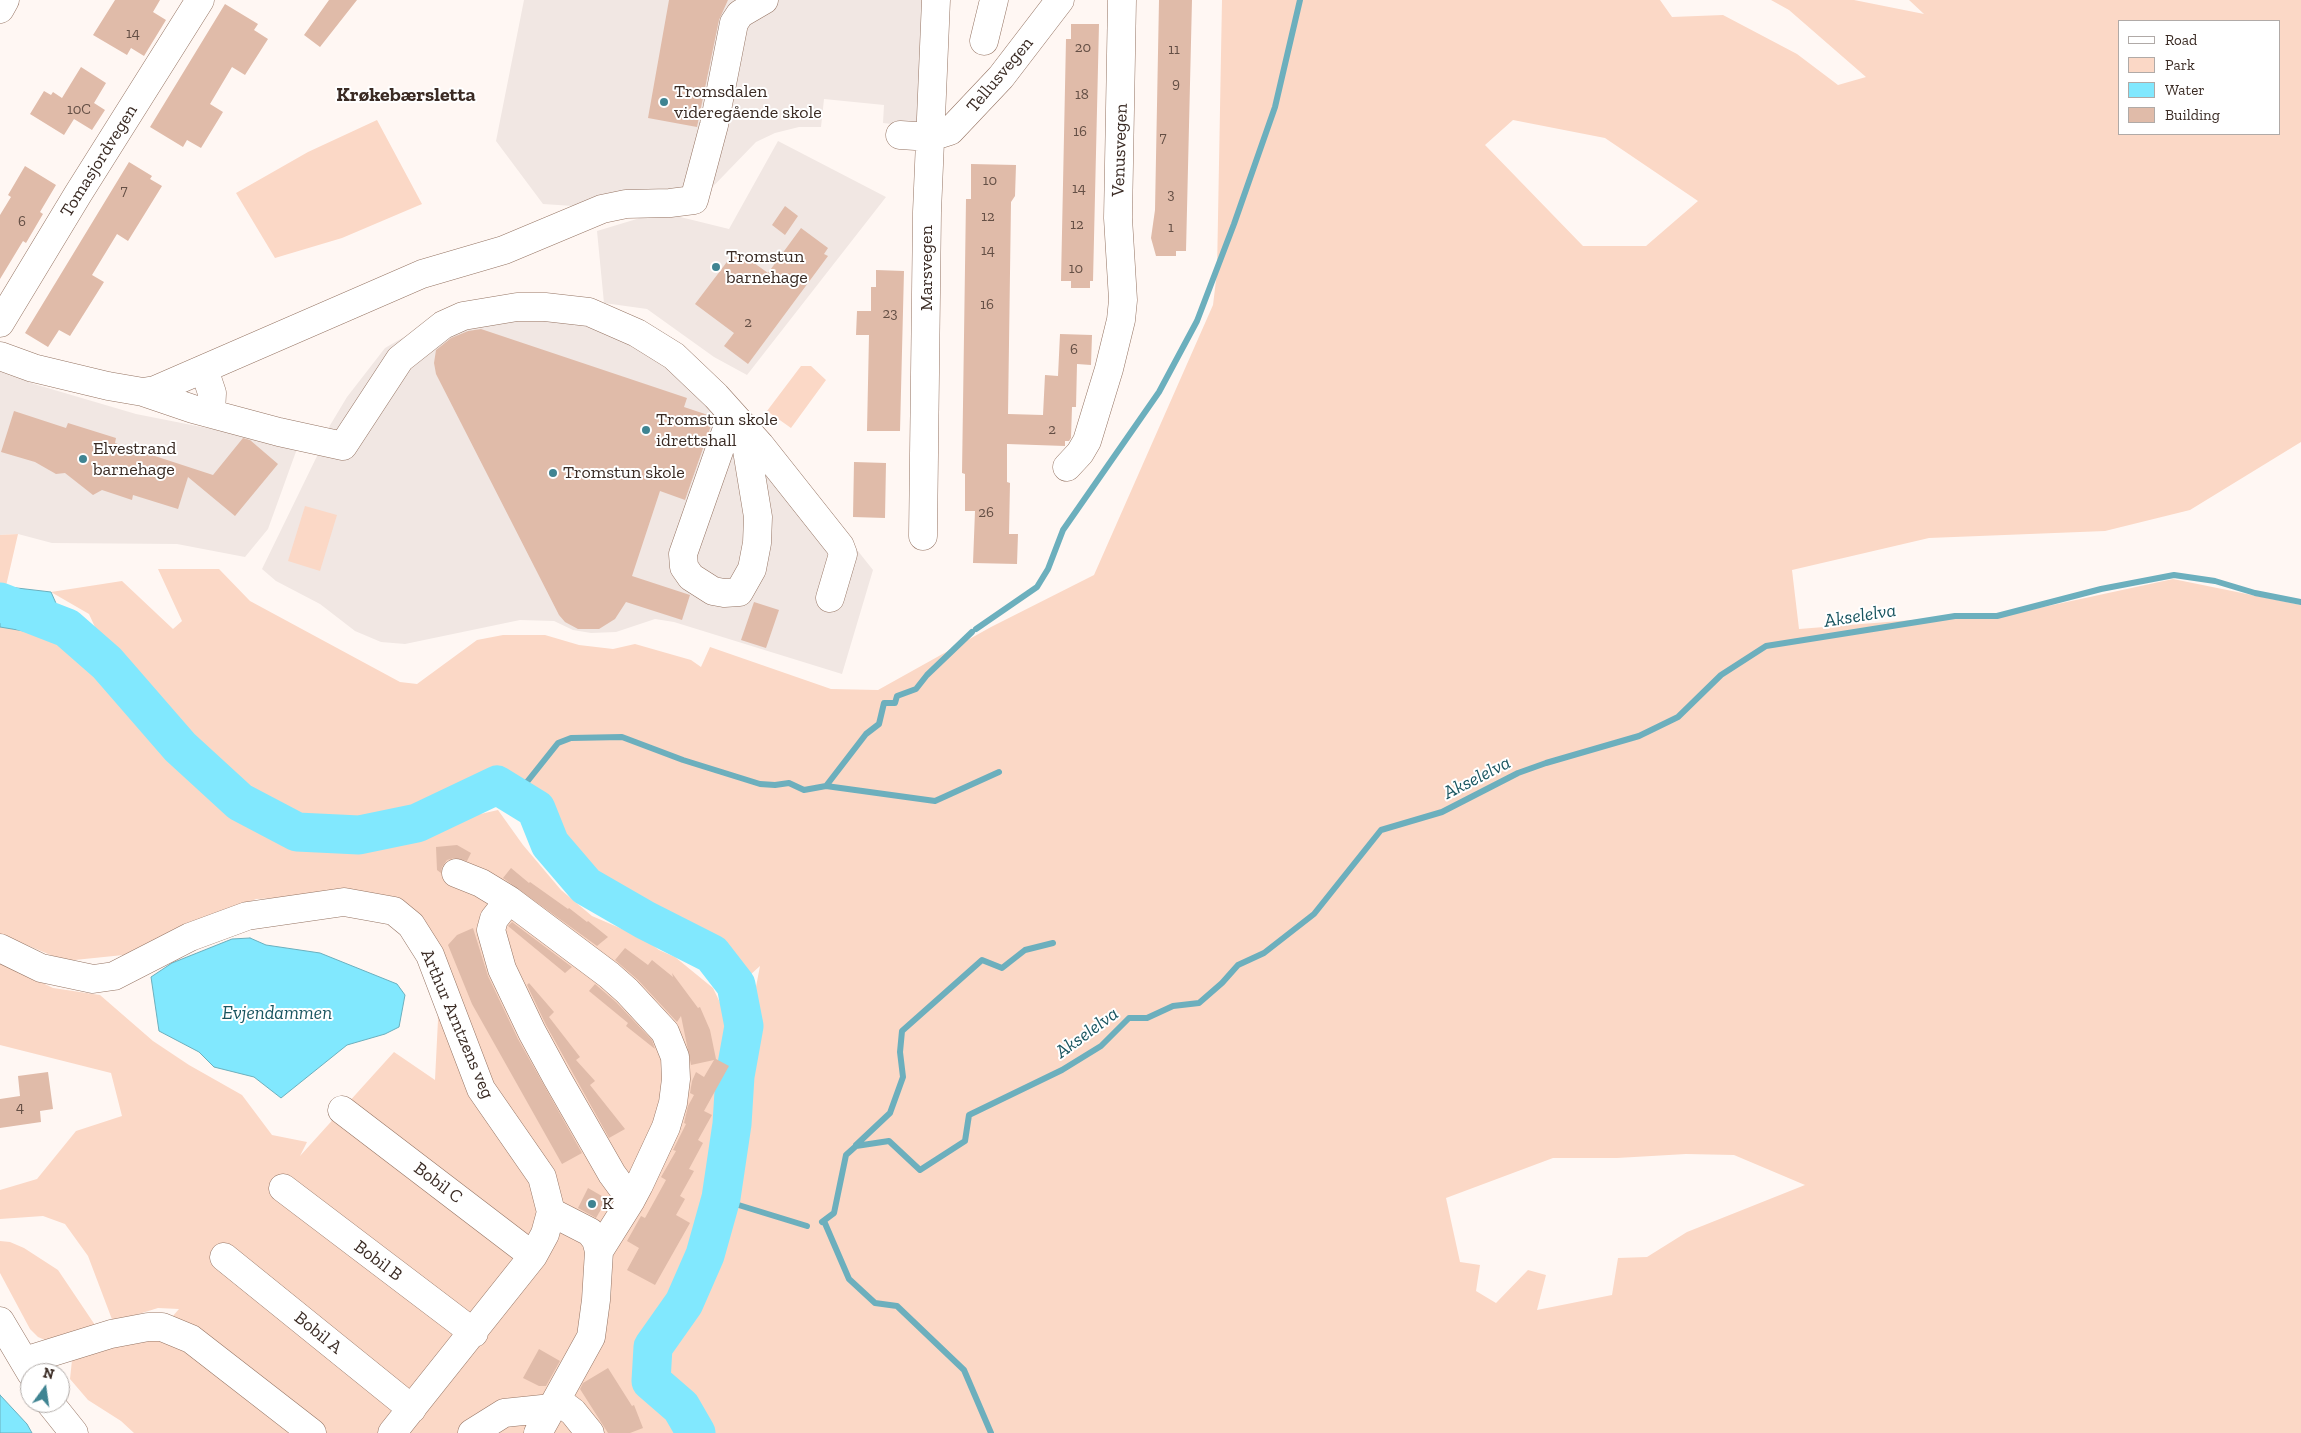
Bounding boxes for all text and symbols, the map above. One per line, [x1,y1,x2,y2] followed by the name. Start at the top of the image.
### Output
[2118,20,2281,135] legend
[126,25,140,43] house number: 14
[2165,31,2197,49] text: Road
[962,33,1038,117] street label: Tellusvegen
[1075,39,1091,57] house number: 20
[1168,41,1180,59] house number: 11
[2165,56,2195,74] text: Park
[1172,75,1180,93] house number: 9
[674,81,822,124] place label: Tromsdalen videregående skole
[2165,81,2205,99] text: Water
[336,83,476,107] district label: Krøkebærsletta
[1075,86,1089,104] house number: 18
[658,96,670,108] marker: Tromsdalen videregående skole
[56,101,142,221] street label: Tomasjordvegen
[67,101,91,119] house number: 10C
[1108,103,1132,197] street label: Venusvegen
[2165,106,2220,124] text: Building
[1073,123,1087,141] house number: 16
[1159,129,1167,147] house number: 7
[983,172,997,190] house number: 10
[1072,180,1086,198] house number: 14
[120,182,128,200] house number: 7
[1167,186,1175,204] house number: 3
[981,208,995,226] house number: 12
[18,213,26,231] house number: 6
[1070,216,1084,234] house number: 12
[1168,219,1174,237] house number: 1
[916,225,938,311] street label: Marsvegen
[981,242,995,260] house number: 14
[726,246,808,288] place label: Tromstun barnehage
[1069,260,1083,278] house number: 10
[710,261,722,273] marker: Tromstun barnehage
[980,296,994,314] house number: 16
[882,305,898,323] house number: 23
[744,314,752,332] house number: 2
[1070,341,1078,359] house number: 6
[656,409,778,452] place label: Tromstun skole idrettshall
[1048,421,1056,439] house number: 2
[640,424,652,436] marker: Tromstun skole idrettshall
[93,438,176,480] place label: Elvestrand barnehage
[77,453,89,465] marker: Elvestrand barnehage
[563,462,685,484] place label: Tromstun skole
[547,467,559,479] marker: Tromstun skole
[978,504,994,522] house number: 26
[1822,599,1898,633] water label: Akselelva
[1440,751,1514,805] water label: Akselelva
[416,946,498,1102] street label: Arthur Arntzens veg
[1051,1002,1123,1064] water label: Akselelva
[222,1003,332,1025] water label: Evjendammen
[16,1099,24,1117] house number: 4
[409,1158,467,1208] street label: Bobil C
[602,1193,614,1215] place label: K
[586,1198,598,1210] marker: K
[350,1236,406,1286] street label: Bobil B
[290,1307,346,1359] street label: Bobil A
[20,1363,70,1413] north arrow
[41,1364,56,1383] text: N

